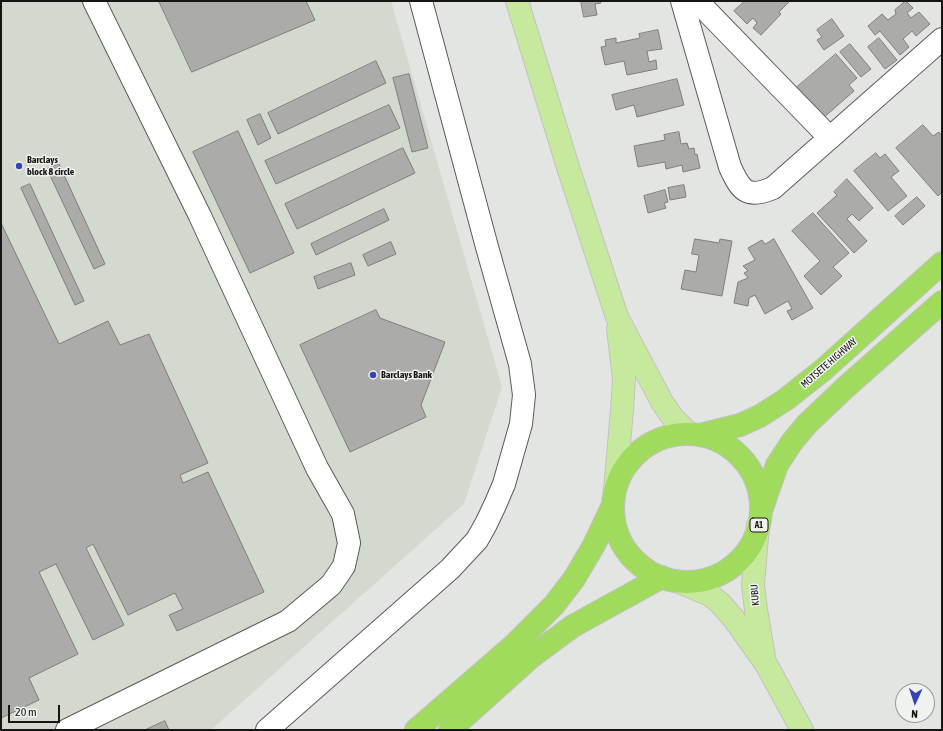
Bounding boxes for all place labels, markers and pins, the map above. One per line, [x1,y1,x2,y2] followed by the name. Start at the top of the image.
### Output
[27,154,74,178] place label: Barclays block 8 circle
[14,161,24,171] marker: Barclays block 8 circle
[381,369,432,381] place label: Barclays Bank
[368,370,378,380] marker: Barclays Bank

